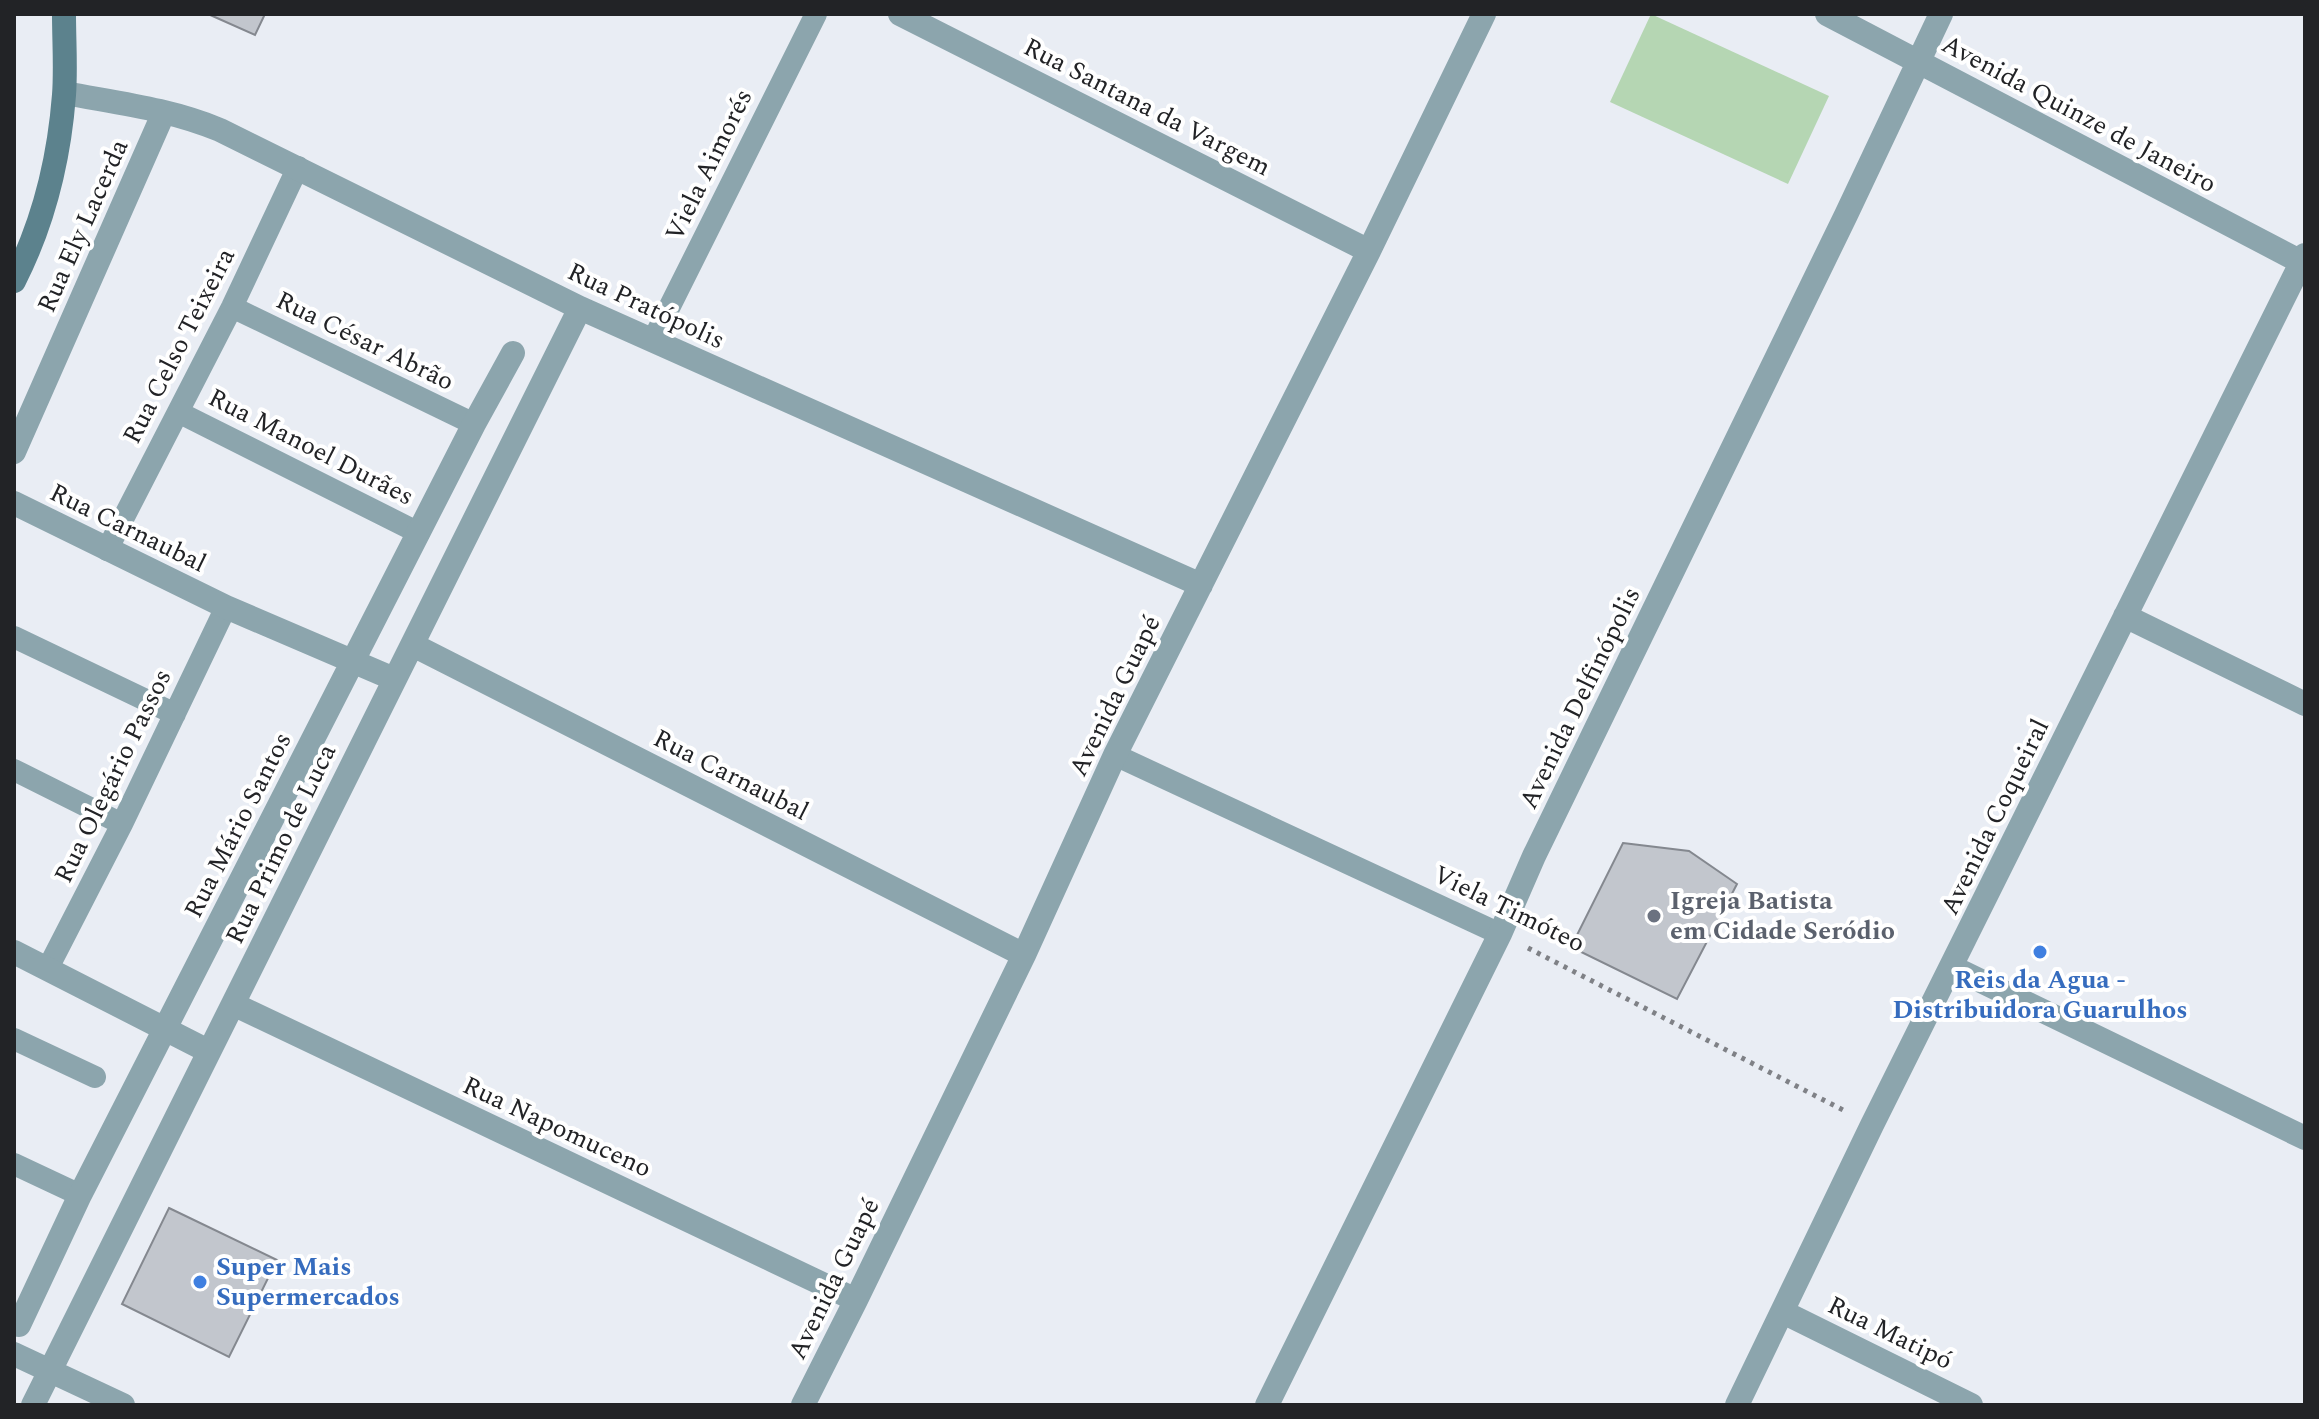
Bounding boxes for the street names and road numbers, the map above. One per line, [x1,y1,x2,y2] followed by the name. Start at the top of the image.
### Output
[1934,24,2224,204] street label: Avenida Quinze de Janeiro
[1016,27,1278,187] street label: Rua Santana da Vargem
[655,82,763,248] street label: Viela Aimorés
[27,133,139,319] street label: Rua Ely Lacerda
[112,241,246,451] street label: Rua Celso Teixeira
[561,252,731,360] street label: Rua Pratópolis
[269,280,461,402] street label: Rua César Abrão
[201,378,421,516] street label: Rua Manoel Durães
[43,473,213,583] street label: Rua Carnaubal
[1509,580,1651,816] street label: Avenida Delfinópolis
[1059,609,1171,783] street label: Avenida Guapé
[44,662,182,890] street label: Rua Olegário Passos
[1930,712,2060,922] street label: Avenida Coqueiral
[646,719,816,831] street label: Rua Carnaubal
[174,725,302,925] street label: Rua Mário Santos
[215,737,347,951] street label: Rua Primo de Luca
[1426,855,1592,963] street label: Viela Timóteo
[456,1066,658,1188] street label: Rua Napomuceno
[778,1192,890,1366] street label: Avenida Guapé
[1821,1285,1959,1381] street label: Rua Matipó

